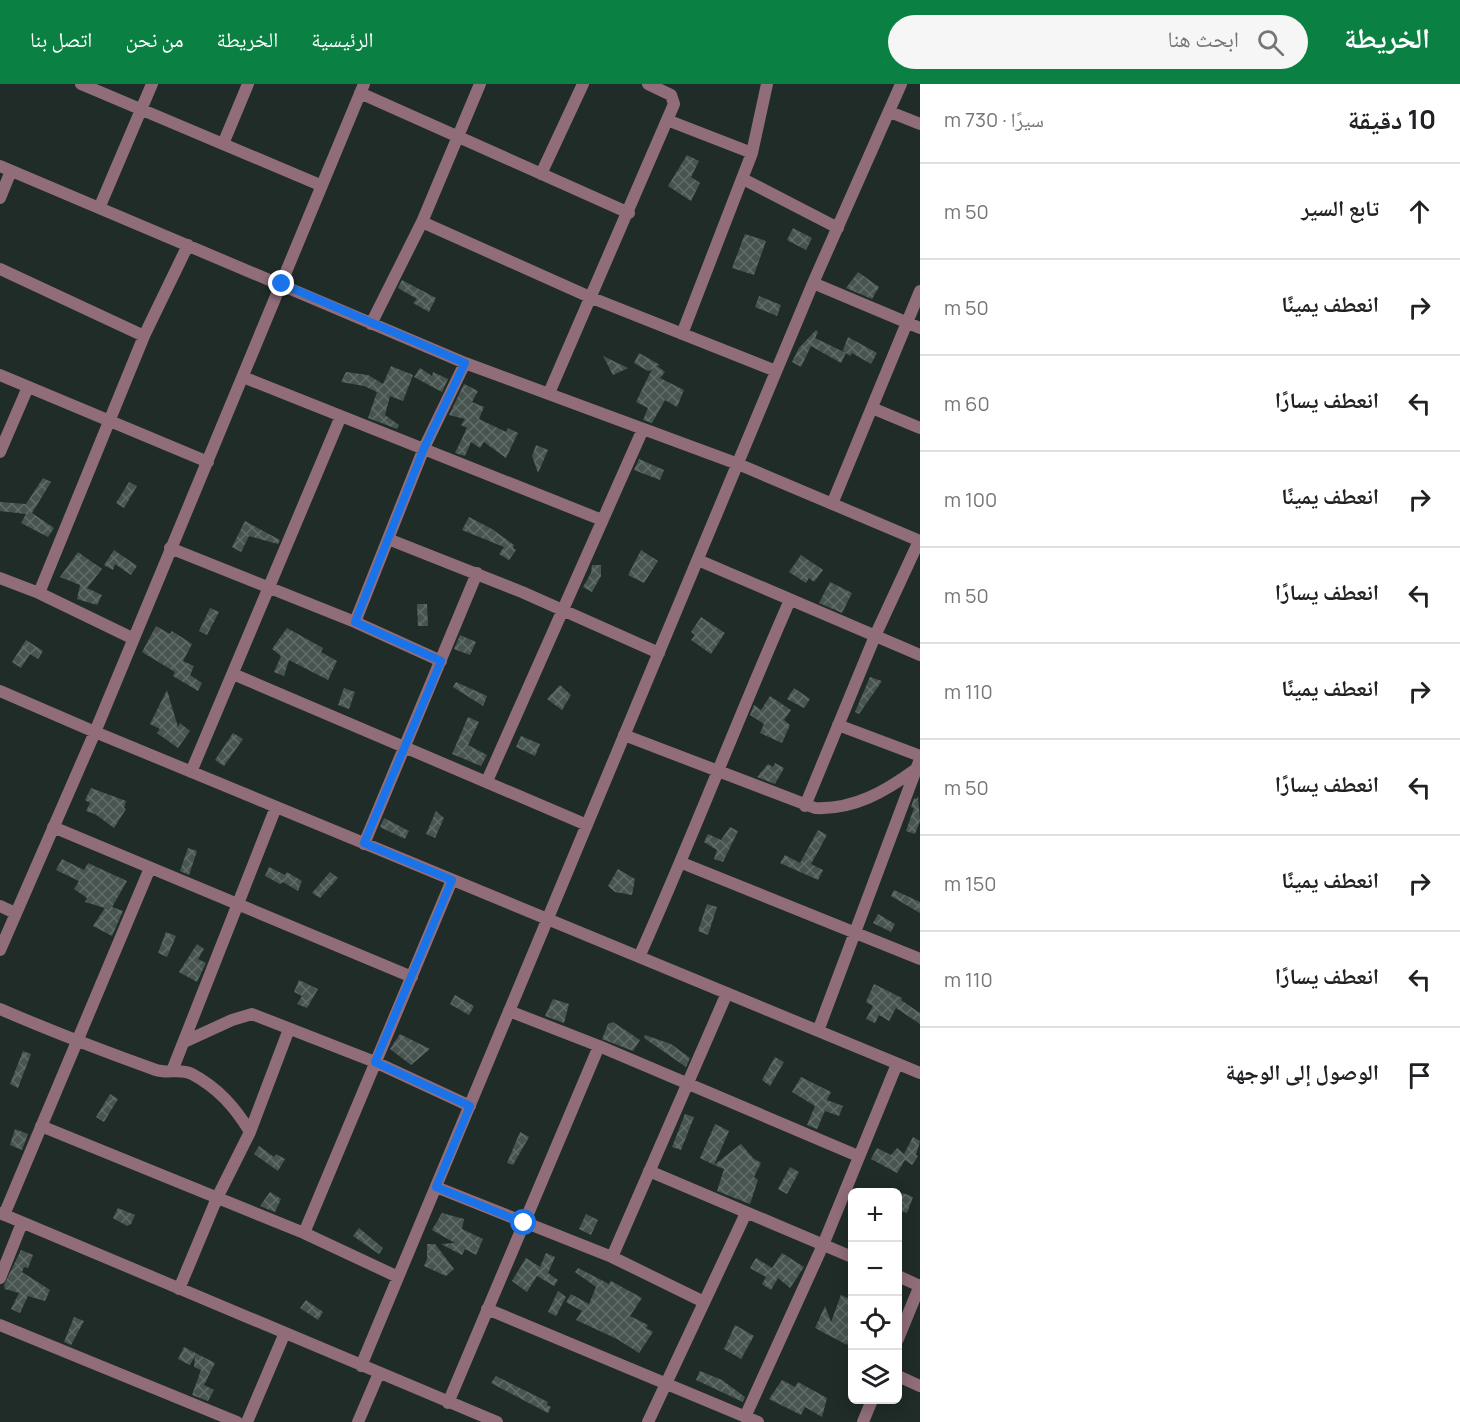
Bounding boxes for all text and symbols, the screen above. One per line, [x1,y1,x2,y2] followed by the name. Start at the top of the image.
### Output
[888,15,1308,69] search box
[1344,18,1430,56] text: الخريطة
[1168,24,1239,54] text: ابحث هنا
[30,25,92,53] text: اتصل بنا
[125,25,183,53] text: من نحن
[216,25,278,53] text: الخريطة
[311,25,374,53] text: الرئيسية
[1254,26,1287,59] icon: search
[1348,101,1436,137] text: 10 دقيقة
[944,106,1044,133] text: سيرًا · 730 m
[1301,193,1379,223] text: تابع السير
[1403,195,1436,228] icon: ahead
[944,198,989,225] text: 50 m
[268,270,294,296] route end
[1281,289,1379,319] text: انعطف يمينًا
[1403,291,1436,324] icon: right
[944,294,989,321] text: 50 m
[1275,385,1379,415] text: انعطف يسارًا
[1403,387,1436,420] icon: left
[944,390,990,417] text: 60 m
[1281,481,1379,511] text: انعطف يمينًا
[1403,483,1436,516] icon: right
[944,486,997,513] text: 100 m
[1275,577,1379,607] text: انعطف يسارًا
[1403,579,1436,612] icon: left
[944,582,989,609] text: 50 m
[1281,673,1379,703] text: انعطف يمينًا
[1403,675,1436,708] icon: right
[944,678,993,705] text: 110 m
[1275,769,1379,799] text: انعطف يسارًا
[1403,771,1436,804] icon: left
[944,774,989,801] text: 50 m
[1281,865,1379,895] text: انعطف يمينًا
[1403,867,1436,900] icon: right
[944,870,997,897] text: 150 m
[1275,961,1379,991] text: انعطف يسارًا
[1403,963,1436,996] icon: left
[944,966,993,993] text: 110 m
[1226,1057,1379,1087] text: الوصول إلى الوجهة
[1403,1059,1436,1092] icon: arrive
[848,1188,902,1404] map controls
[848,1188,902,1242] button: +
[510,1209,536,1235] route start
[848,1242,902,1296] button: −
[848,1296,902,1350] button: locate
[848,1350,902,1404] button: layers

